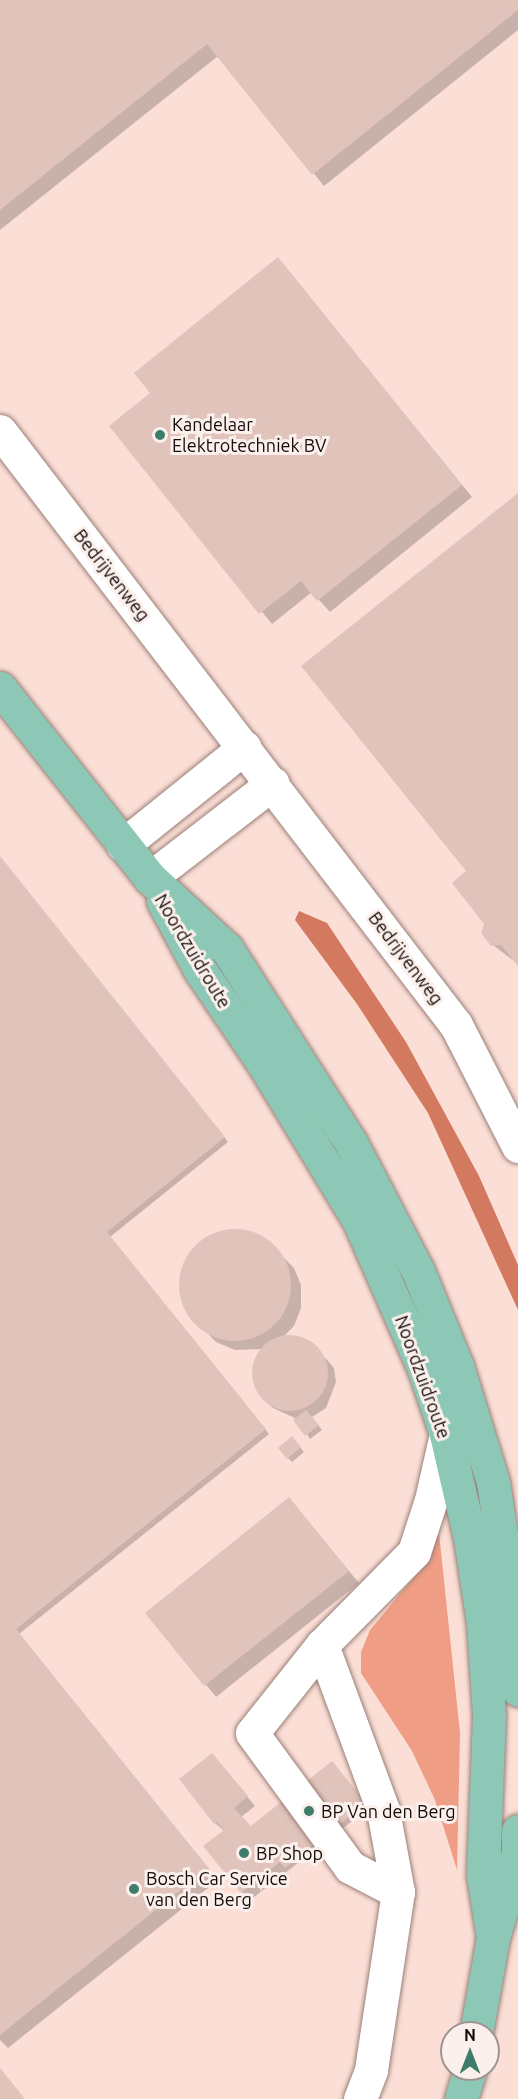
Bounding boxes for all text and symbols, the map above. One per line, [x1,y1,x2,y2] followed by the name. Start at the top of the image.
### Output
[172,414,326,456] place label: Kandelaar Elektrotechniek BV
[153,428,167,442] marker: Kandelaar Elektrotechniek BV
[69,525,155,625] street label: Bedrijvenweg
[150,890,236,1012] street label: Noordzuidroute
[364,907,448,1009] street label: Bedrijvenweg
[391,1313,455,1441] street label: Noordzuidroute
[321,1800,455,1822] place label: BP Van den Berg
[302,1804,316,1818] marker: BP Van den Berg
[256,1842,323,1864] place label: BP Shop
[237,1846,251,1860] marker: BP Shop
[146,1868,288,1910] place label: Bosch Car Service van den Berg
[127,1882,141,1896] marker: Bosch Car Service van den Berg
[440,2021,500,2081] north arrow
[464,2026,476,2044] text: N

